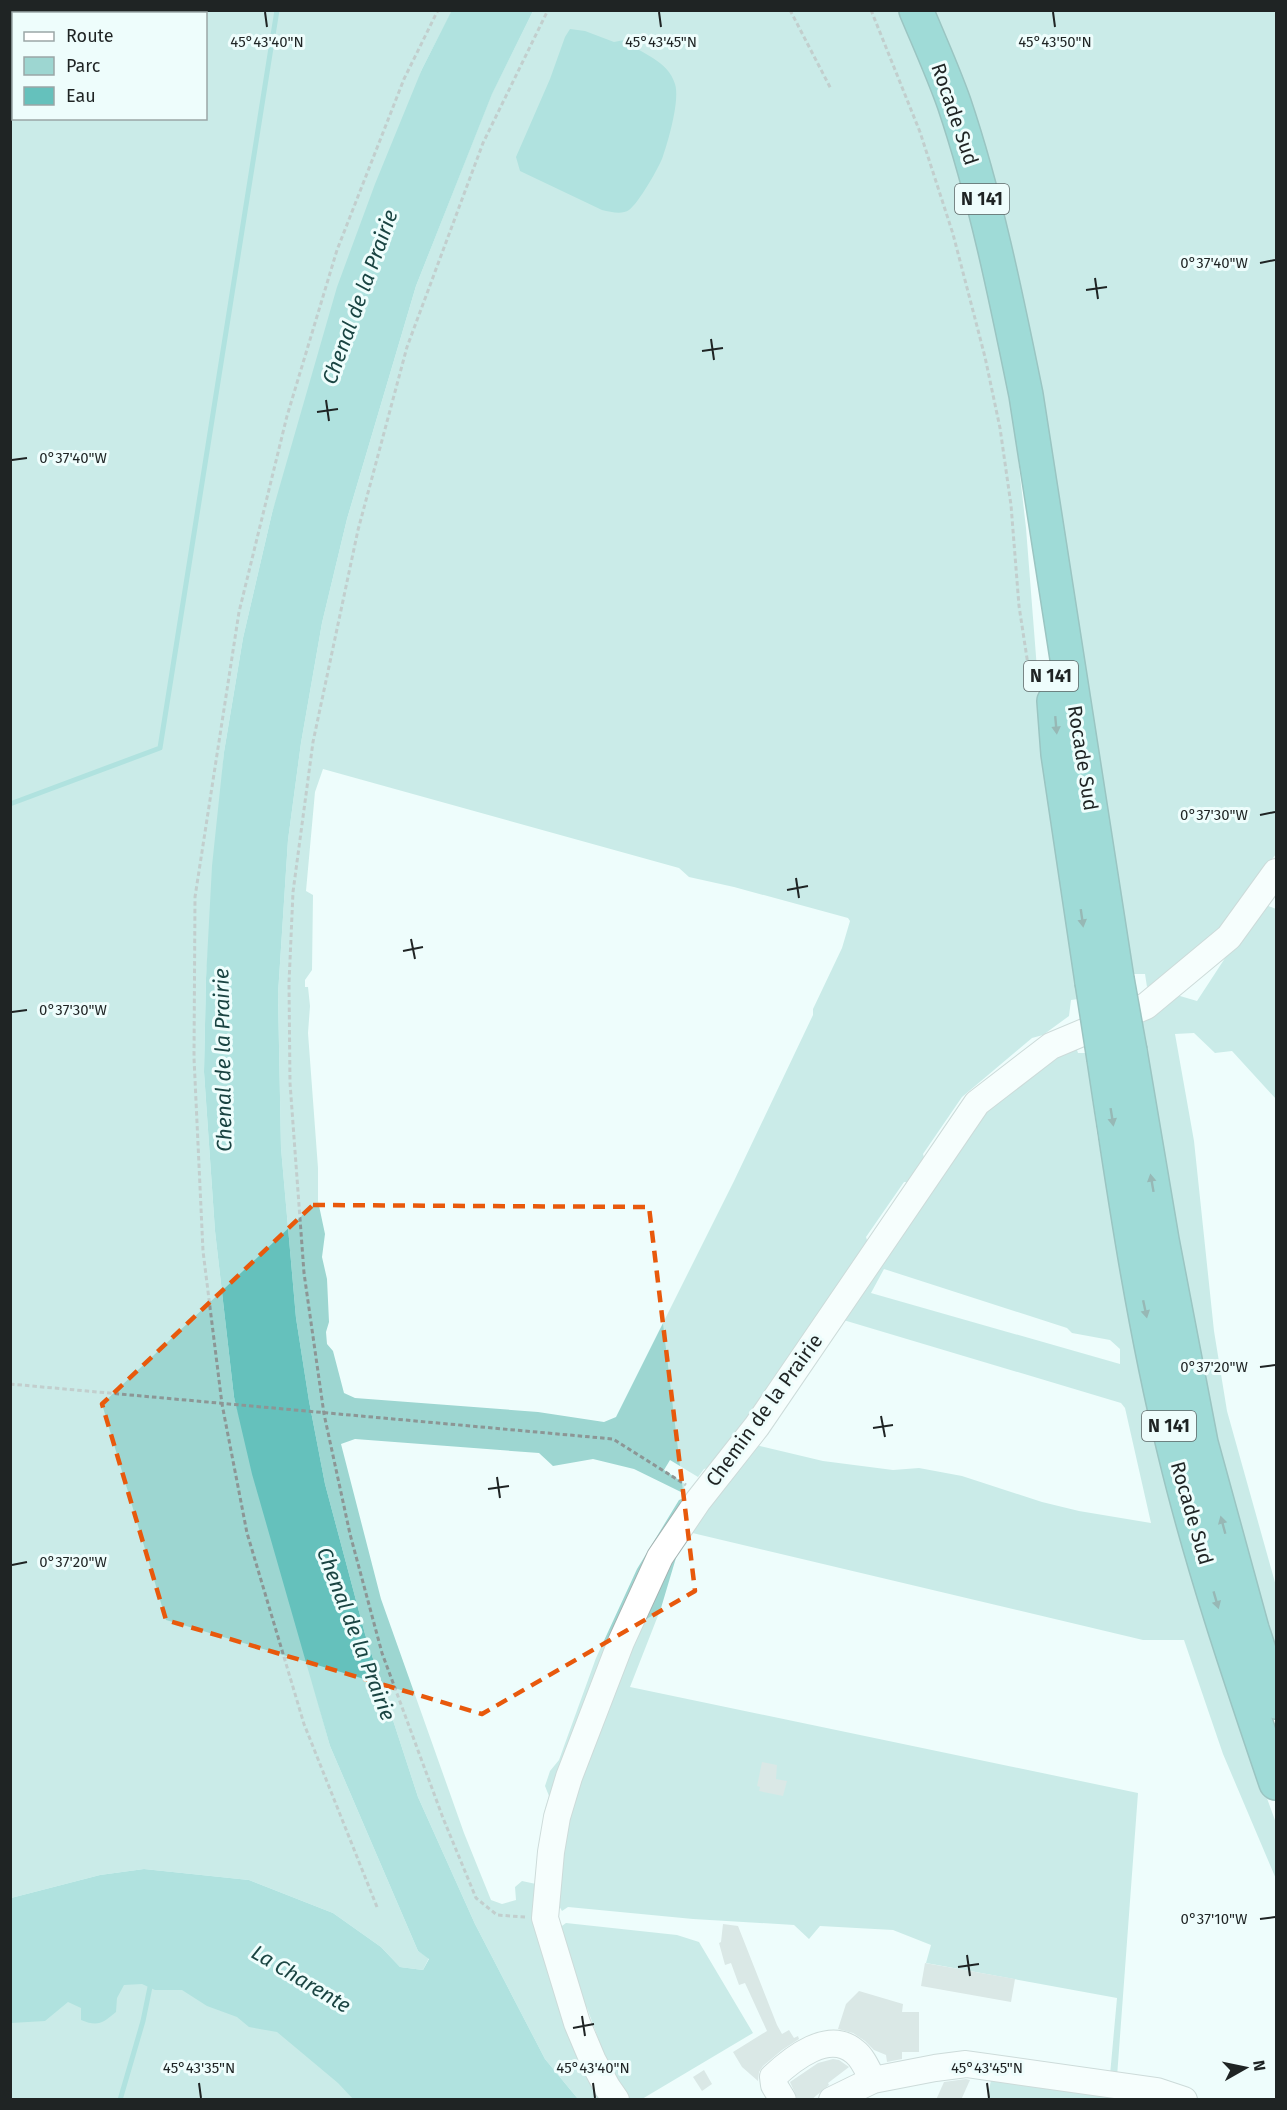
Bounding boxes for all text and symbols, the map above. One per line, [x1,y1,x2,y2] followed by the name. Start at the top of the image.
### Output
[12,12,207,120] legend
[66,25,114,47] text: Route
[230,33,304,51] text: 45°43'40"N
[625,33,697,51] text: 45°43'45"N
[1018,33,1092,51] text: 45°43'50"N
[66,55,101,77] text: Parc
[926,60,984,168] street label: Rocade Sud
[66,85,96,107] text: Eau
[955,184,1009,214] road number: N 141
[316,206,404,388] water label: Chenal de la Prairie
[1180,254,1248,272] text: 0°37'40"W
[39,449,107,467] text: 0°37'40"W
[1024,661,1078,691] road number: N 141
[1063,704,1103,812] street label: Rocade Sud
[1051,716,1061,735] one-way arrow
[1180,806,1248,824] text: 0°37'30"W
[1077,909,1086,928] one-way arrow
[208,968,238,1152] water label: Chenal de la Prairie
[39,1001,107,1019] text: 0°37'30"W
[1108,1107,1117,1126] one-way arrow
[1148,1173,1157,1192] one-way arrow
[1140,1300,1150,1318] one-way arrow
[701,1329,827,1491] street label: Chemin de la Prairie
[1180,1358,1248,1376] text: 0°37'20"W
[1142,1411,1196,1441] road number: N 141
[1166,1459,1218,1567] street label: Rocade Sud
[1218,1516,1228,1535] one-way arrow
[311,1544,401,1725] water label: Chenal de la Prairie
[39,1553,107,1571] text: 0°37'20"W
[1212,1591,1221,1609] one-way arrow
[1181,1910,1248,1928] text: 0°37'10"W
[247,1939,355,2019] water label: La Charente
[1215,2038,1275,2098] north arrow
[163,2059,235,2077] text: 45°43'35"N
[556,2059,630,2077] text: 45°43'40"N
[951,2059,1023,2077] text: 45°43'45"N
[1249,2059,1270,2072] text: N

